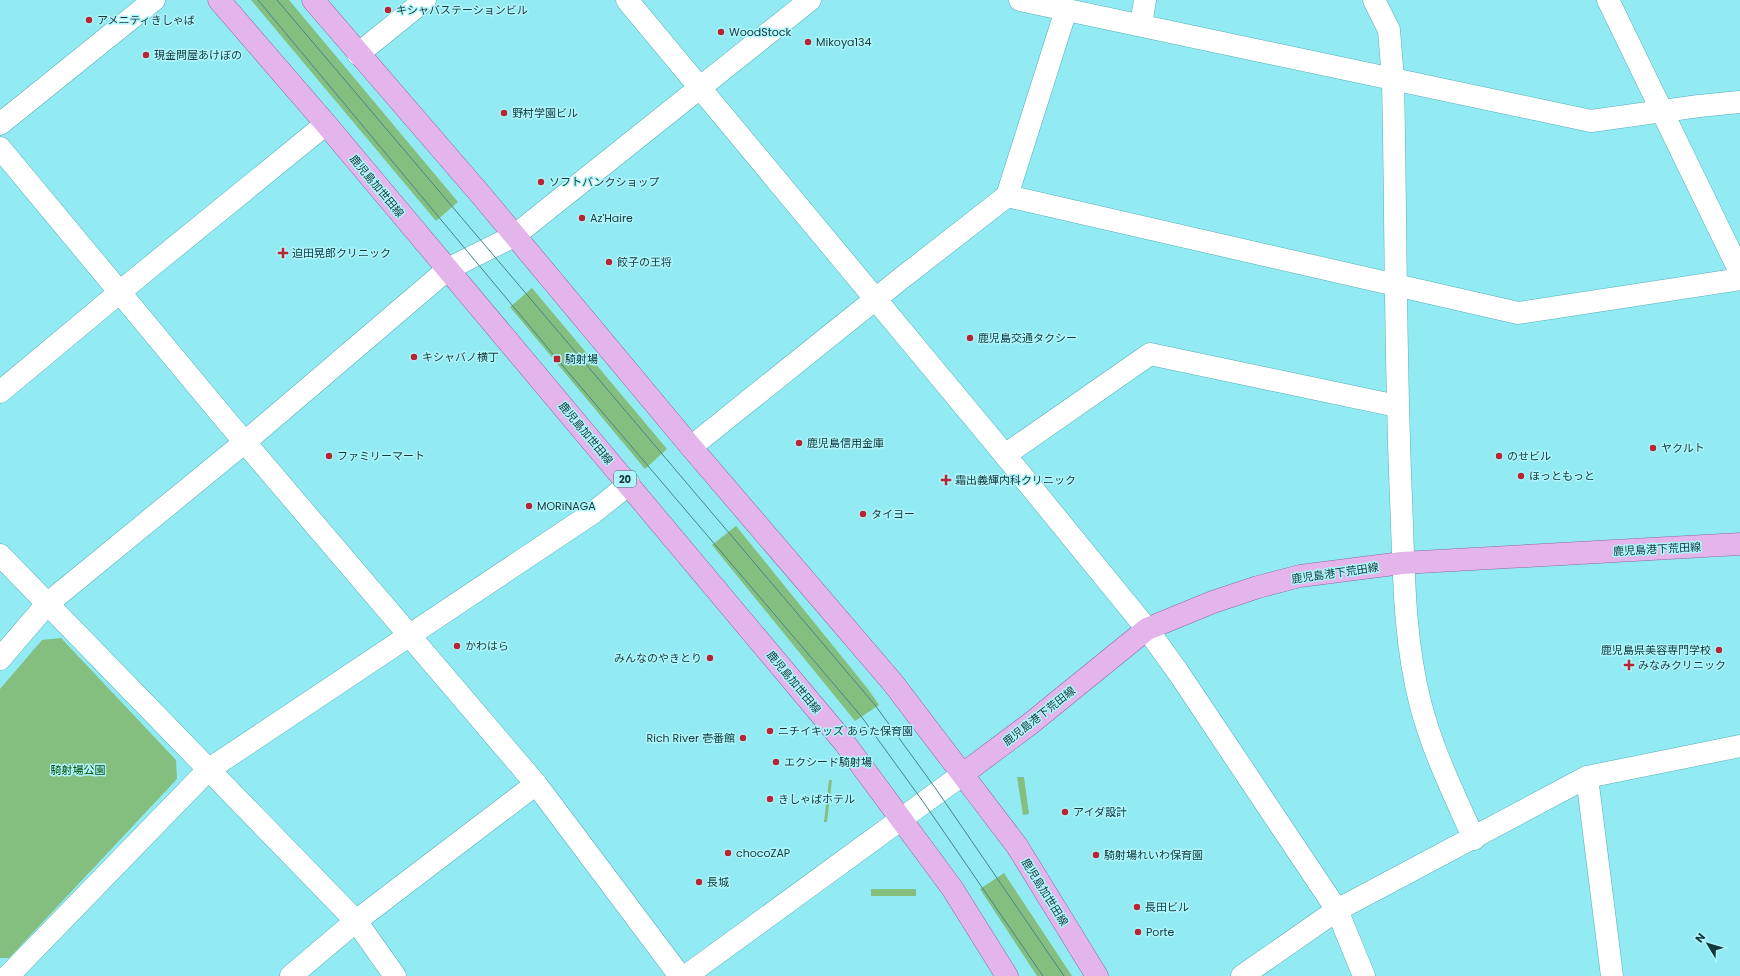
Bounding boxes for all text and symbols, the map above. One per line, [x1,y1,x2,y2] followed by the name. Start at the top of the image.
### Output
[396,2,528,18] place label: キシャバステーションビル
[383,5,393,15] marker: キシャバステーションビル
[97,12,195,28] place label: アメニティきしゃば
[84,15,94,25] marker: アメニティきしゃば
[729,24,791,40] place label: WoodStock
[716,27,726,37] marker: WoodStock
[816,34,872,50] place label: Mikoya134
[803,37,813,47] marker: Mikoya134
[154,47,242,63] place label: 現金問屋あけぼの
[141,50,151,60] marker: 現金問屋あけぼの
[512,105,578,121] place label: 野村学園ビル
[499,108,509,118] marker: 野村学園ビル
[346,151,408,221] street label: 鹿児島加世田線
[549,174,660,190] place label: ソフトバンクショップ
[536,177,546,187] marker: ソフトバンクショップ
[590,210,633,226] place label: Az'Haire
[577,213,587,223] marker: Az'Haire
[292,245,391,261] place label: 迫田晃郎クリニック
[277,247,289,259] marker: 迫田晃郎クリニック
[617,254,672,270] place label: 餃子の王将
[604,257,614,267] marker: 餃子の王将
[978,330,1077,346] place label: 鹿児島交通タクシー
[965,333,975,343] marker: 鹿児島交通タクシー
[422,349,499,365] place label: キシャバノ横丁
[565,351,598,367] place label: 騎射場
[409,352,419,362] marker: キシャバノ横丁
[552,354,562,364] marker: 騎射場
[555,398,617,468] street label: 鹿児島加世田線
[807,435,884,451] place label: 鹿児島信用金庫
[794,438,804,448] marker: 鹿児島信用金庫
[1661,440,1705,456] place label: ヤクルト
[1648,443,1658,453] marker: ヤクルト
[337,448,425,464] place label: ファミリーマート
[1507,448,1551,464] place label: のせビル
[324,451,334,461] marker: ファミリーマート
[1494,451,1504,461] marker: のせビル
[1529,468,1595,484] place label: ほっともっと
[614,471,636,487] road number: 20
[1516,471,1526,481] marker: ほっともっと
[955,472,1076,488] place label: 霜出義輝内科クリニック
[940,474,952,486] marker: 霜出義輝内科クリニック
[537,498,596,514] place label: MORiNAGA
[524,501,534,511] marker: MORiNAGA
[871,506,915,522] place label: タイヨー
[858,509,868,519] marker: タイヨー
[1613,539,1701,559] street label: 鹿児島港下荒田線
[1290,559,1380,587] street label: 鹿児島港下荒田線
[465,638,509,654] place label: かわはら
[452,641,462,651] marker: かわはら
[1601,642,1711,658] place label: 鹿児島県美容専門学校
[1714,645,1724,655] marker: 鹿児島県美容専門学校
[763,647,825,717] street label: 鹿児島加世田線
[614,650,702,666] place label: みんなのやきとり
[705,653,715,663] marker: みんなのやきとり
[1638,657,1726,673] place label: みなみクリニック
[1623,659,1635,671] marker: みなみクリニック
[999,683,1079,749] street label: 鹿児島港下荒田線
[778,723,913,739] place label: ニチイキッズ あらた保育園
[765,726,775,736] marker: ニチイキッズ あらた保育園
[647,730,735,746] place label: Rich River 壱番館
[738,733,748,743] marker: Rich River 壱番館
[784,754,872,770] place label: エクシード騎射場
[771,757,781,767] marker: エクシード騎射場
[51,762,106,778] park label: 騎射場公園
[778,791,855,807] place label: きしゃばホテル
[765,794,775,804] marker: きしゃばホテル
[1073,804,1127,820] place label: アイダ設計
[1060,807,1070,817] marker: アイダ設計
[736,845,790,861] place label: chocoZAP
[1104,847,1203,863] place label: 騎射場れいわ保育園
[723,848,733,858] marker: chocoZAP
[1091,850,1101,860] marker: 騎射場れいわ保育園
[1018,855,1072,929] street label: 鹿児島加世田線
[707,874,729,890] place label: 長城
[694,877,704,887] marker: 長城
[1145,899,1189,915] place label: 長田ビル
[1132,902,1142,912] marker: 長田ビル
[1146,924,1175,940] place label: Porte
[1688,924,1728,964] north arrow
[1133,927,1143,937] marker: Porte
[1691,930,1709,946] text: N

